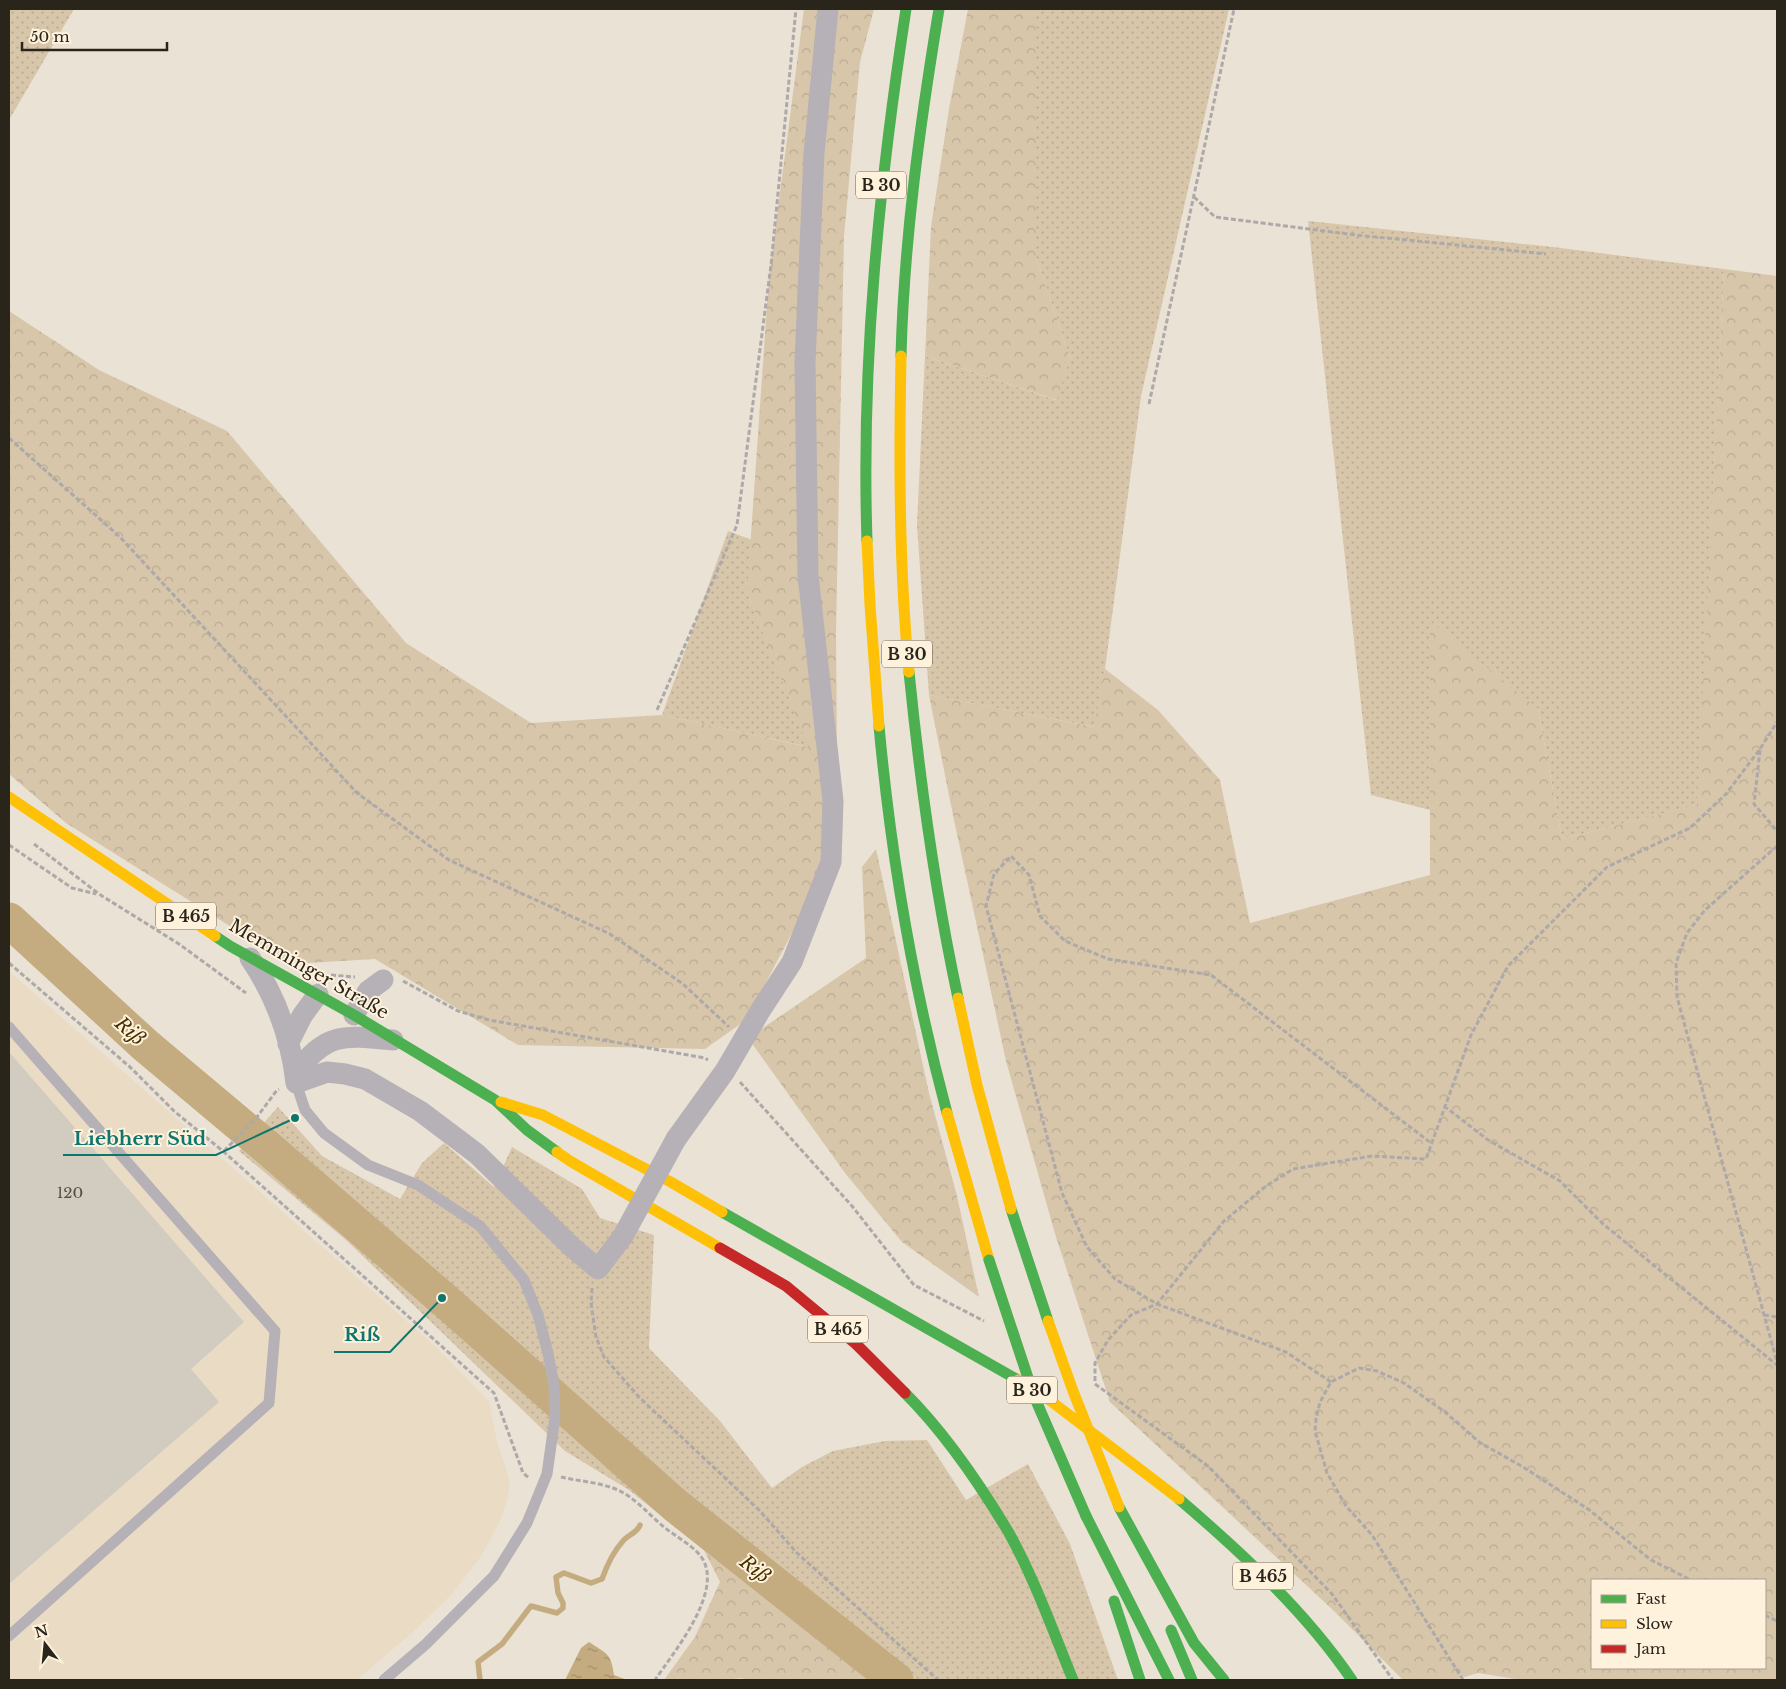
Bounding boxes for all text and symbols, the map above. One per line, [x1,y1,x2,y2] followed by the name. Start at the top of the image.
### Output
[22,20,168,52] scale bar
[30,27,70,46] text: 50 m
[856,172,906,198] road number: B 30
[882,641,932,668] road number: B 30
[156,902,216,929] road number: B 465
[225,914,393,1024] street label: Memminger Straße
[110,1011,150,1050] water label: Riß
[63,1121,216,1155] callout: Liebherr Süd
[74,1127,206,1150] text: Liebherr Süd
[57,1183,83,1202] house number: 120
[808,1316,868,1342] road number: B 465
[334,1318,390,1352] callout: Riß
[344,1323,380,1346] text: Riß
[1007,1376,1057,1404] road number: B 30
[735,1549,775,1588] water label: Riß
[1233,1562,1293,1590] road number: B 465
[1591,1579,1766,1669] legend
[1636,1589,1667,1608] text: Fast
[1636,1614,1673,1633] text: Slow
[20,1619,70,1669] north arrow
[33,1621,50,1642] text: N
[1634,1639,1666,1658] text: Jam

